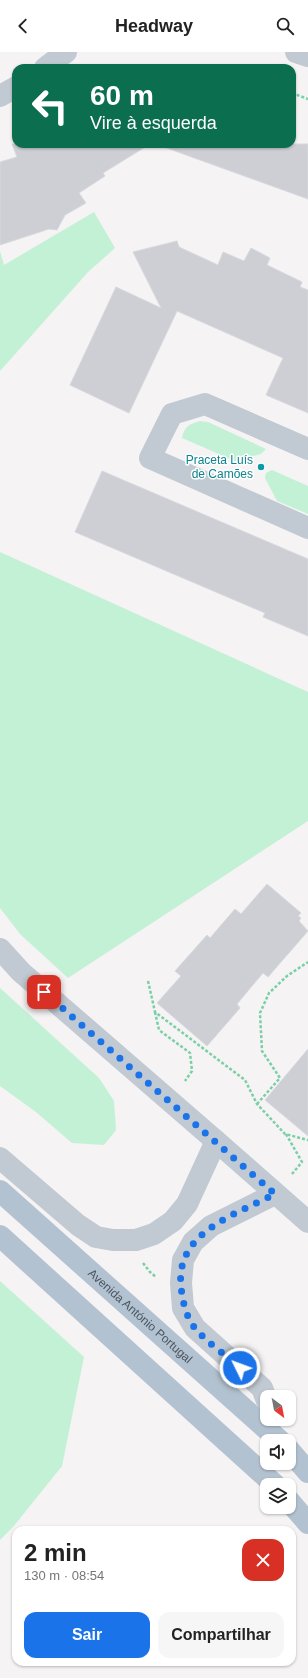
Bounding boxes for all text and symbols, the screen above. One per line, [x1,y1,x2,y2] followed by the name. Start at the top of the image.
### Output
[12,15,34,37] icon: back
[274,15,296,37] icon: search
[115,16,193,36] text: Headway
[24,80,76,132] icon: left
[90,80,154,111] text: 60 m
[90,113,217,133] text: Vire à esquerda
[186,453,253,481] place label: Praceta Luís de Camões
[256,462,266,472] marker: Praceta Luís de Camões
[27,975,61,1009] pin
[33,981,55,1003] icon: arrive
[85,1266,195,1366] street label: Avenida António Portugal
[219,1347,261,1389] position arrow
[260,1390,296,1426] north arrow
[260,1390,296,1514] map controls
[260,1434,296,1470] button: sound
[260,1478,296,1514] button: layers
[24,1539,87,1566] text: 2 min
[242,1539,284,1581] button: close
[24,1568,104,1583] text: 130 m · 08:54
[24,1612,150,1658] button: Sair
[158,1612,284,1658] button: Compartilhar

